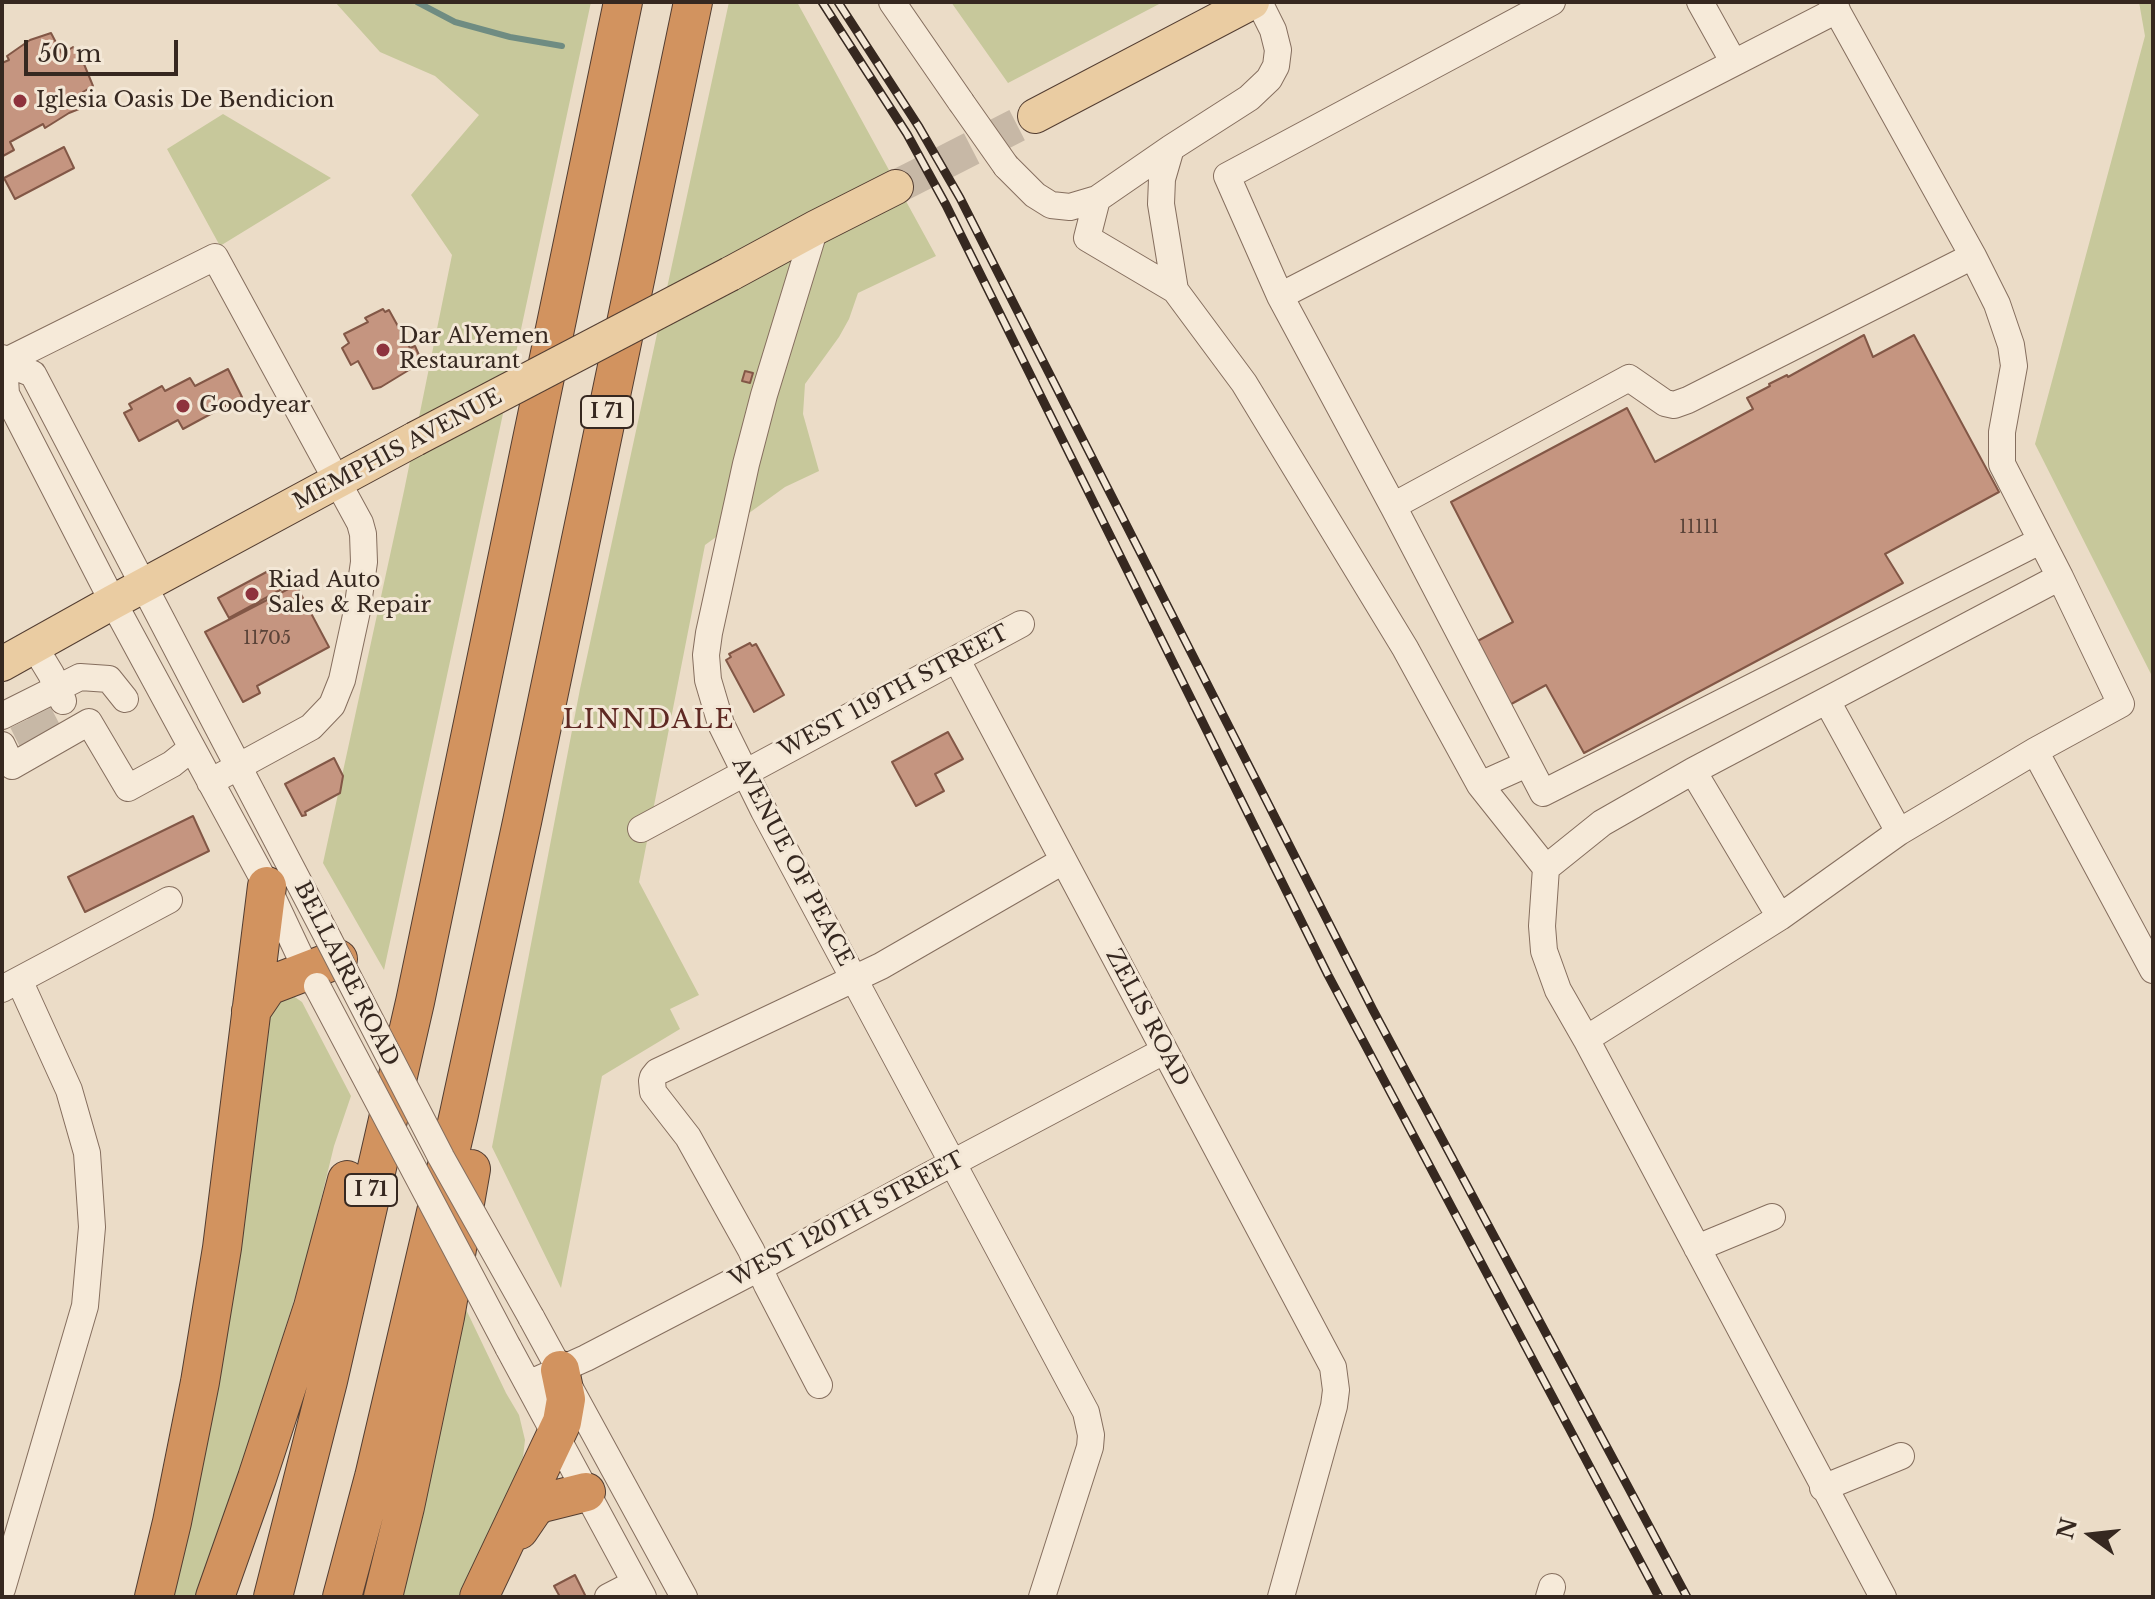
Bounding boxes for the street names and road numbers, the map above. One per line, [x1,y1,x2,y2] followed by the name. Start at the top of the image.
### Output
[289,384,507,516] street label: MEMPHIS AVENUE
[581,396,633,428] road number: I 71
[775,620,1013,764] street label: WEST 119TH STREET
[726,753,858,971] street label: AVENUE OF PEACE
[288,877,404,1071] street label: BELLAIRE ROAD
[1100,945,1194,1091] street label: ZELIS ROAD
[725,1147,969,1293] street label: WEST 120TH STREET
[345,1174,397,1206] road number: I 71

